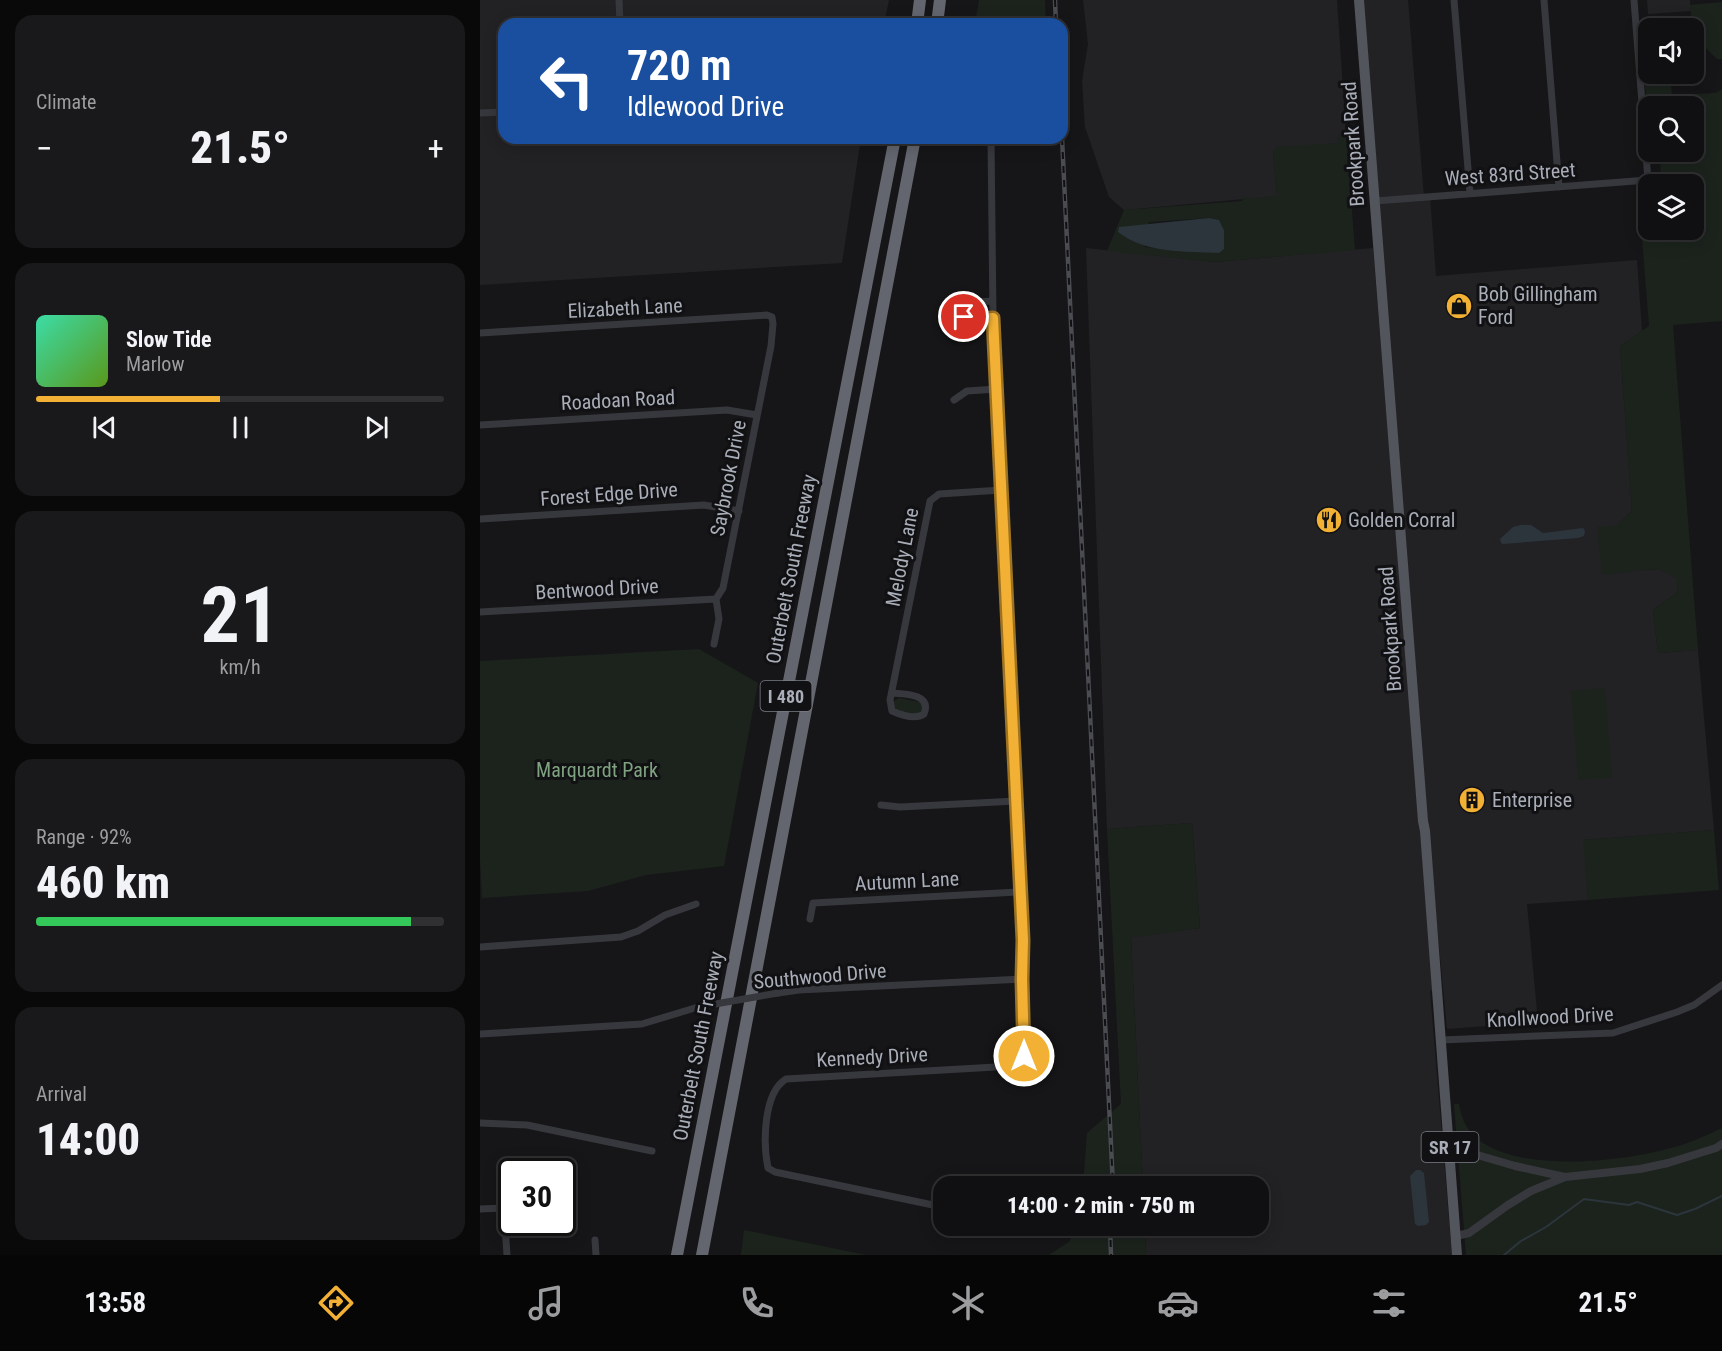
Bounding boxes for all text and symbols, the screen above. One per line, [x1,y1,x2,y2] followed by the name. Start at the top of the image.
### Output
[1638,18,1704,240] map controls
[1638,18,1704,84] button: sound
[627,41,732,90] text: 720 m
[528,42,606,120] icon: left
[1337,81,1369,207] street label: Brookpark Road
[36,90,96,114] text: Climate
[627,91,784,123] text: Idlewood Drive
[1638,96,1704,162] button: search
[190,121,290,174] text: 21.5°
[36,129,53,168] text: −
[428,129,444,168] text: +
[1444,157,1576,191] street label: West 83rd Street
[1638,174,1704,240] button: layers
[1478,282,1597,329] place label: Bob Gillingham Ford
[938,291,989,342] pin
[1444,291,1474,321] shop icon: Bob Gillingham Ford
[567,293,683,323] street label: Elizabeth Lane
[947,300,980,333] icon: arrive
[126,327,212,352] text: Slow Tide
[126,352,184,376] text: Marlow
[560,385,676,415] street label: Roadoan Road
[88,411,121,444] icon: previous
[224,411,257,444] icon: pause
[360,411,393,444] icon: next
[705,418,751,538] street label: Saybrook Drive
[761,472,821,666] street label: Outerbelt South Freeway
[539,477,679,511] street label: Forest Edge Drive
[1314,505,1344,535] restaurant icon: Golden Corral
[881,506,923,608] street label: Melody Lane
[1348,508,1455,532] place label: Golden Corral
[1374,566,1406,692] street label: Brookpark Road
[201,570,279,661] text: 21
[535,574,659,604] street label: Bentwood Drive
[219,655,261,679] text: km/h
[760,681,812,711] road number: I 480
[536,758,658,782] park label: Marquardt Park
[1457,785,1487,815] building icon: Enterprise
[1492,788,1572,812] place label: Enterprise
[36,825,132,849] text: Range · 92%
[36,856,170,909] text: 460 km
[854,866,960,896] street label: Autumn Lane
[668,949,728,1143] street label: Outerbelt South Freeway
[753,958,887,994] street label: Southwood Drive
[1486,1002,1614,1032] street label: Knollwood Drive
[992,1024,1056,1088] position arrow
[816,1042,928,1072] street label: Kennedy Drive
[36,1082,87,1106] text: Arrival
[36,1113,140,1166] text: 14:00
[1422,1132,1478,1162] road number: SR 17
[498,1158,576,1236] speed limit sign: 30
[1007,1193,1195,1218] text: 14:00 · 2 min · 750 m
[315,1282,357,1324] icon: directions
[525,1282,567,1324] icon: music
[736,1282,778,1324] icon: phone
[947,1282,989,1324] icon: climate
[1157,1282,1199,1324] icon: car
[1368,1282,1410,1324] icon: filters
[84,1287,146,1319] text: 13:58
[1578,1287,1638,1319] text: 21.5°

